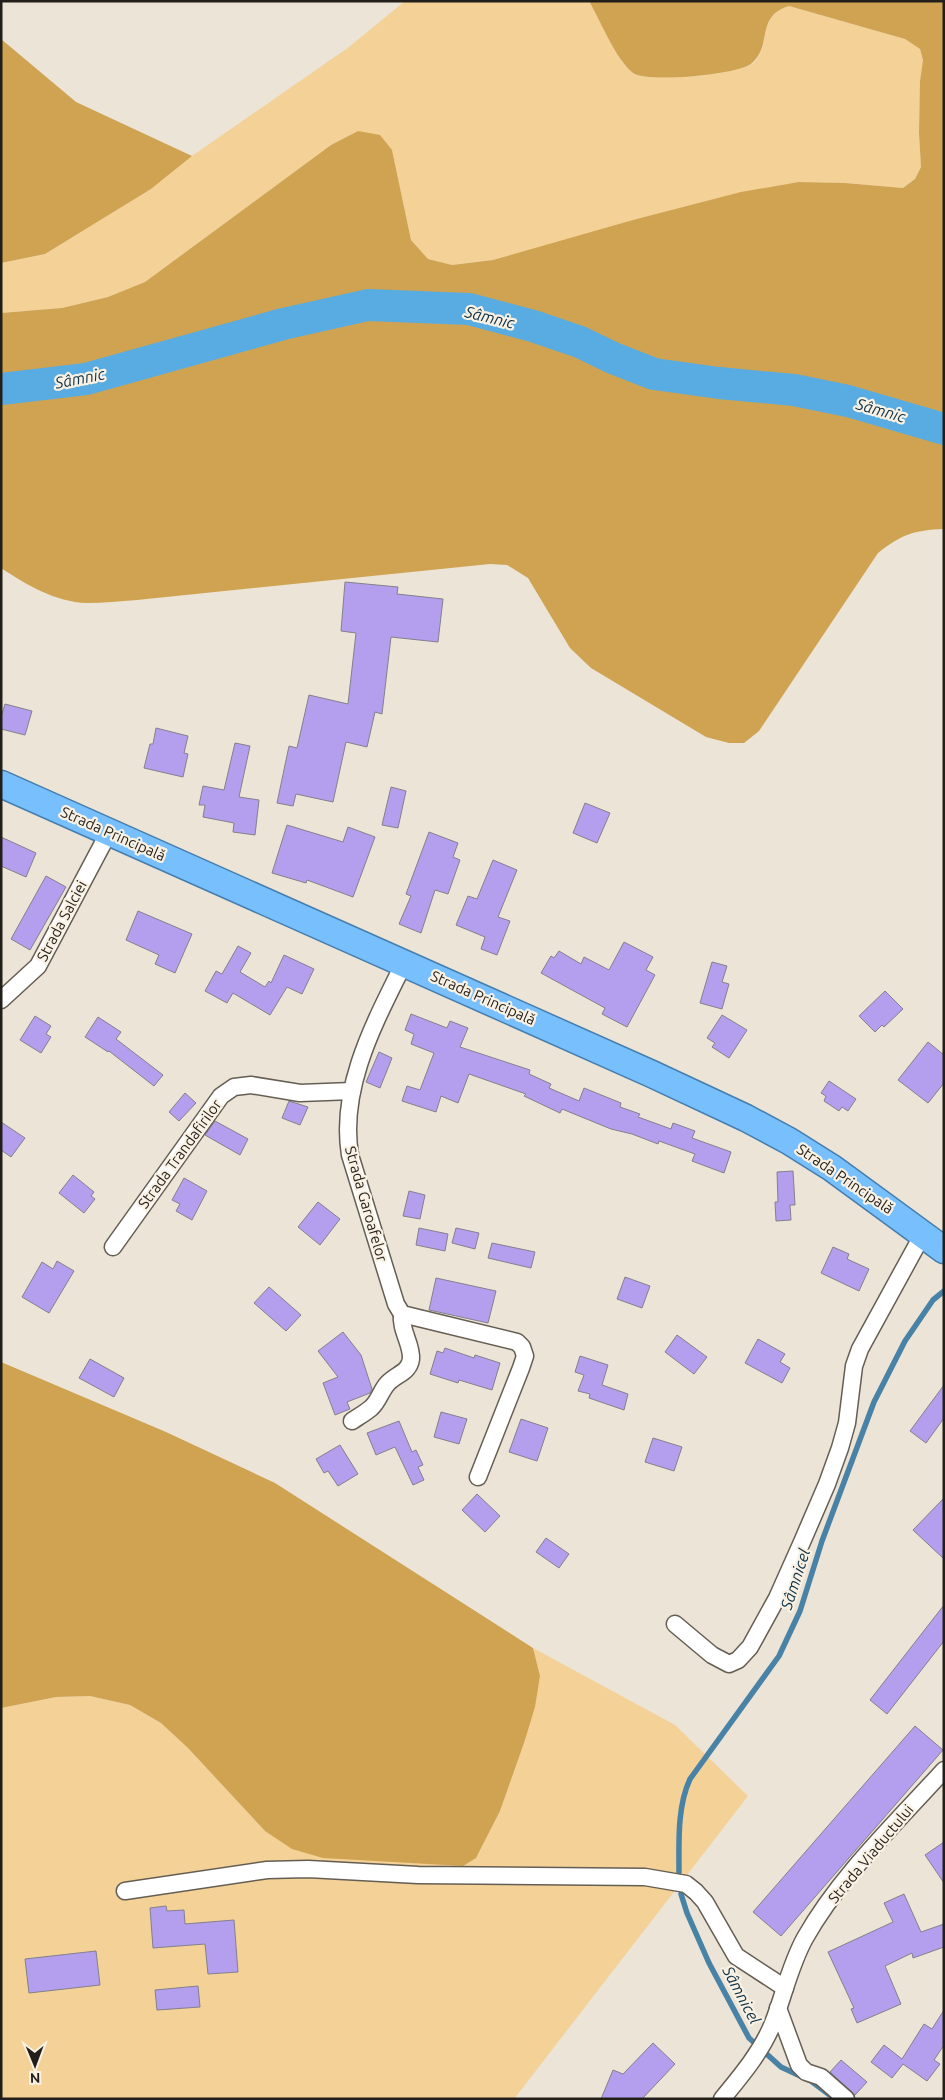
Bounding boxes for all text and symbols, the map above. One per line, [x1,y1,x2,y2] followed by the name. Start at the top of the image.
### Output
[462,302,517,332] water label: Sâmnic
[53,364,107,392] water label: Sâmnic
[853,394,908,426] water label: Sâmnic
[58,803,168,864] street label: Strada Principală
[33,877,90,964] street label: Strada Salciei
[428,967,538,1028] street label: Strada Principală
[134,1096,225,1211] street label: Strada Trandafirilor
[794,1140,897,1217] street label: Strada Principală
[342,1144,391,1264] street label: Strada Garoafelor
[776,1546,813,1613] water label: Sâmnicel
[824,1801,917,1906] street label: Strada Viaductului
[719,1962,765,2027] water label: Sâmnicel
[10,2040,60,2090] north arrow
[30,2070,41,2086] text: N

